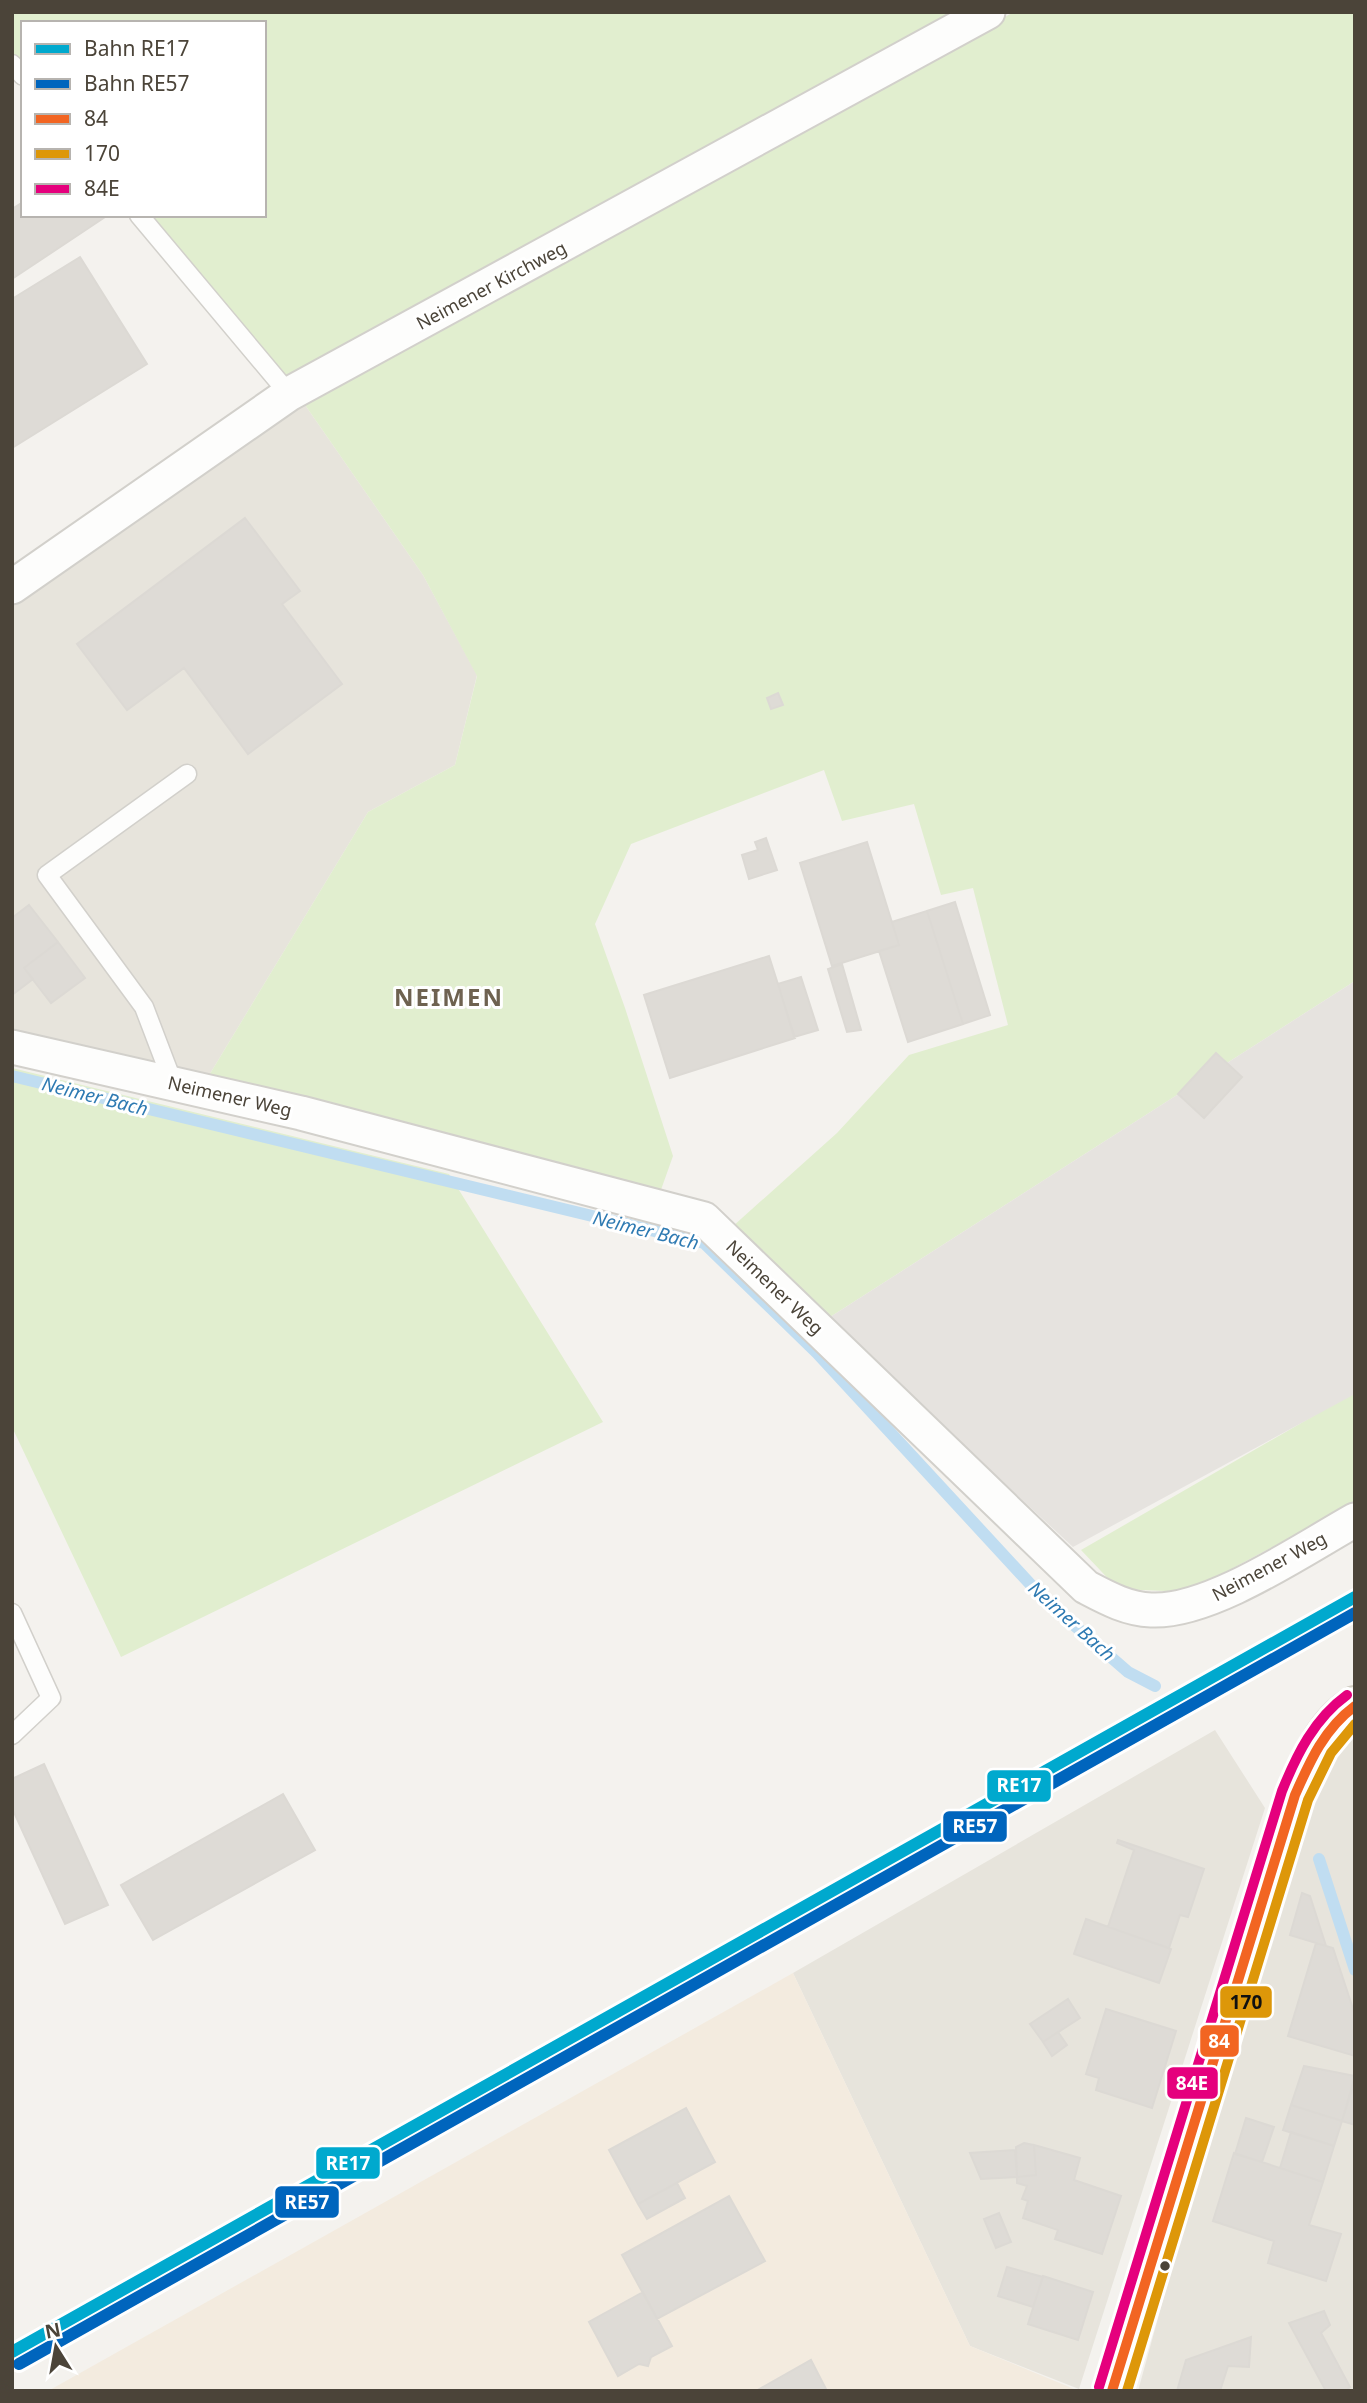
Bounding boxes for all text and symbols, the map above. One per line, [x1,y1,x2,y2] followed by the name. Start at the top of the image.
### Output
[21,21,266,217] legend
[84,34,190,62] text: Bahn RE17
[84,69,190,97] text: Bahn RE57
[84,104,108,132] text: 84
[84,139,120,167] text: 170
[84,174,120,202] text: 84E
[412,235,570,335] street label: Neimener Kirchweg
[394,980,504,1013] district label: NEIMEN
[39,1070,151,1122] water label: Neimer Bach
[166,1070,294,1122] street label: Neimener Weg
[590,1204,702,1256] water label: Neimer Bach
[721,1234,829,1340] street label: Neimener Weg
[1208,1526,1330,1606] street label: Neimener Weg
[1023,1575,1121,1667] water label: Neimer Bach
[986,1769,1052,1803] line badge: RE17
[997,1772,1042,1798] text: RE17
[942,1810,1008,1843] line badge: RE57
[953,1813,998,1839] text: RE57
[1219,1985,1273,2019] line badge: 170
[1230,1989,1262,2015] text: 170
[1199,2024,1240,2058] line badge: 84
[1208,2028,1230,2054] text: 84
[1166,2066,1219,2100] line badge: 84E
[1176,2070,1208,2096] text: 84E
[315,2146,381,2180] line badge: RE17
[326,2150,371,2176] text: RE17
[274,2185,340,2219] line badge: RE57
[285,2189,330,2215] text: RE57
[1158,2259,1172,2273] unlabelled marker
[21,2312,91,2382] north arrow
[43,2316,63,2345] text: N

